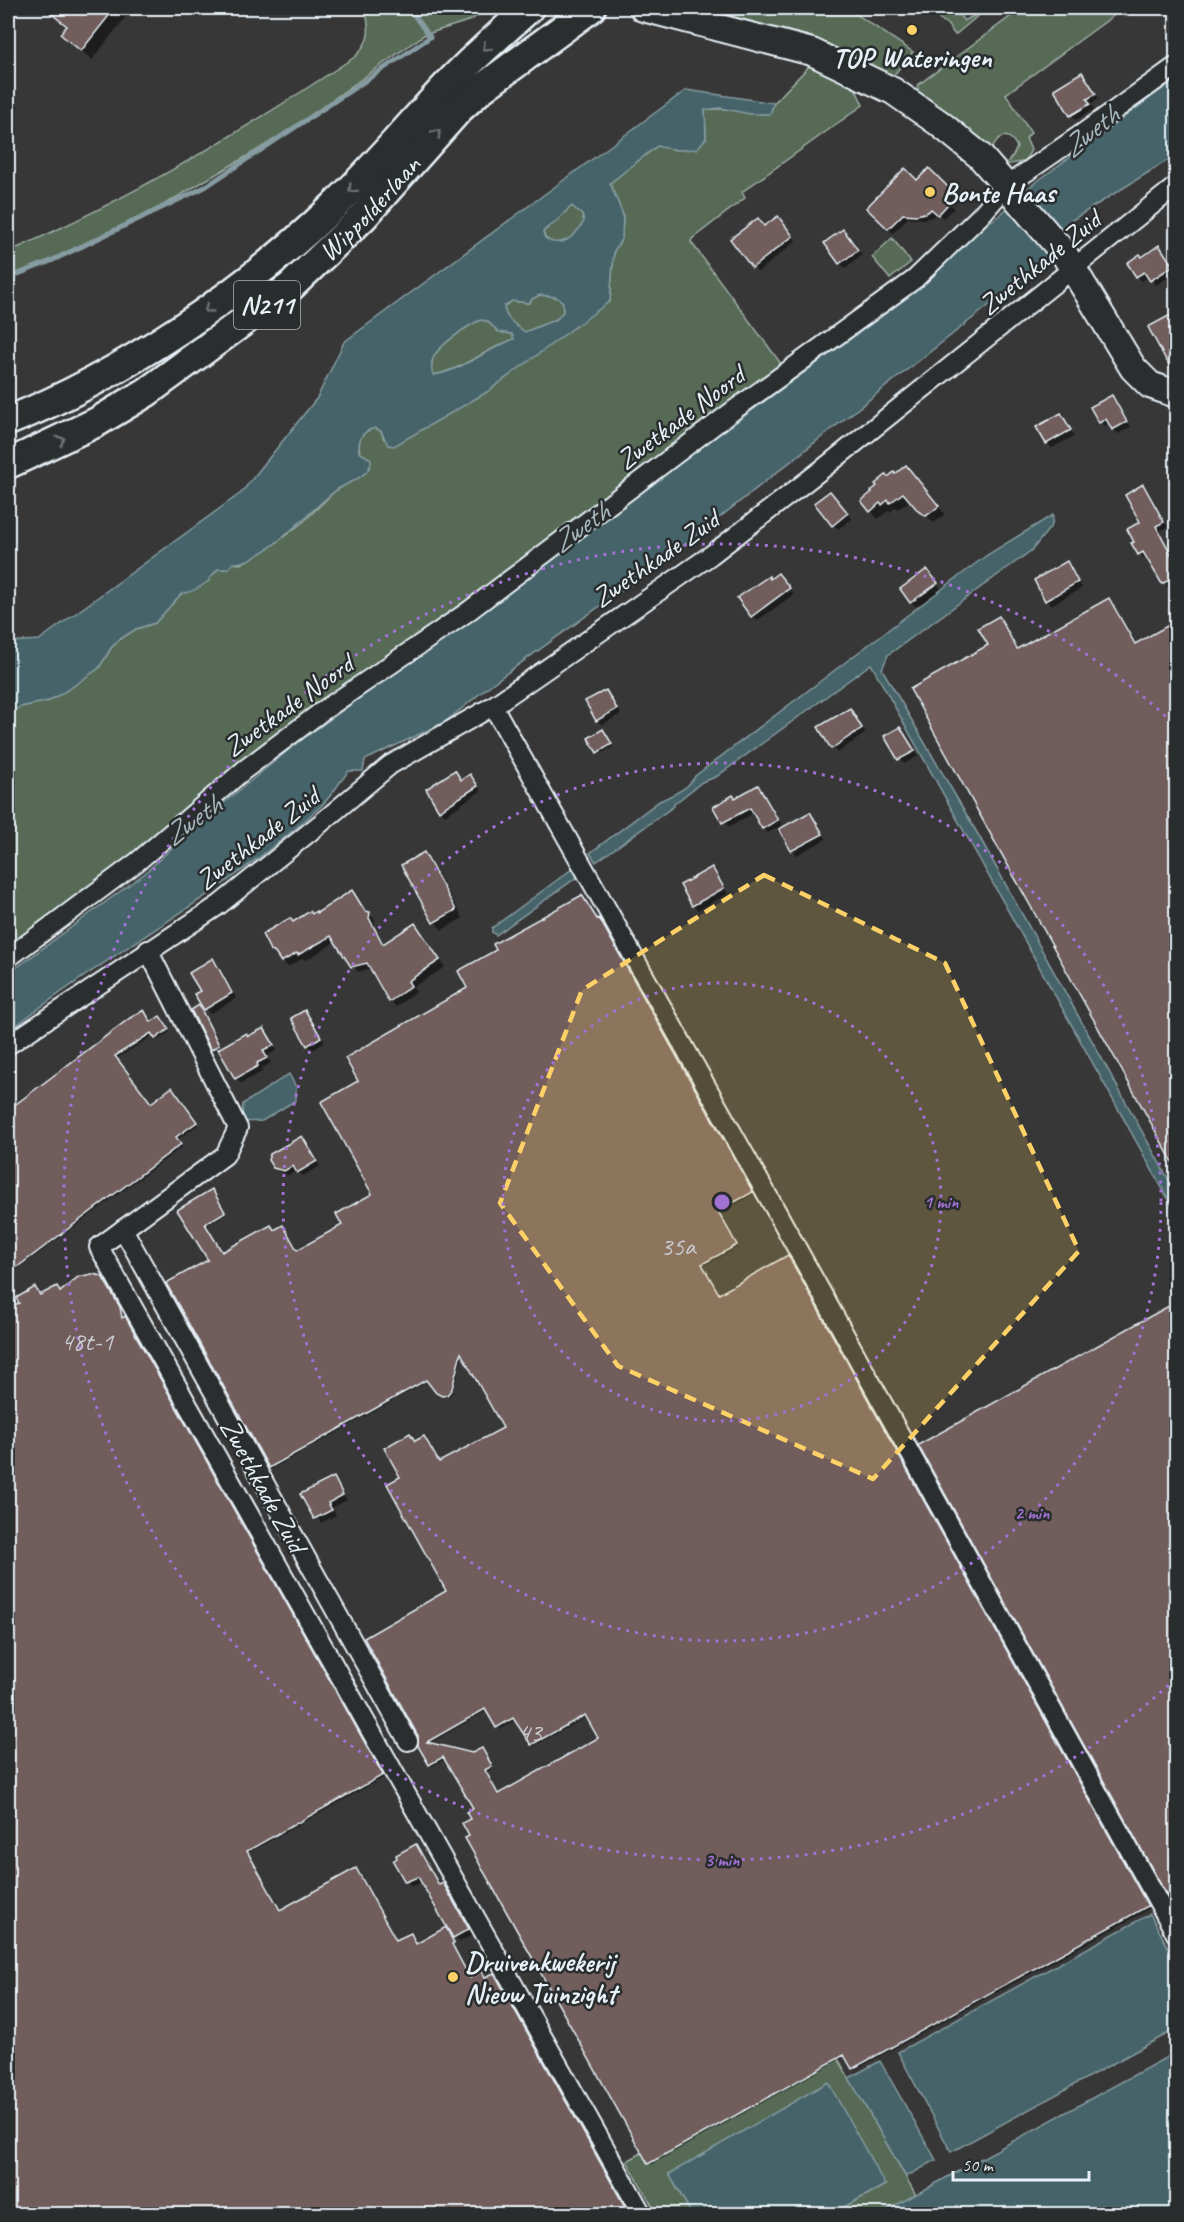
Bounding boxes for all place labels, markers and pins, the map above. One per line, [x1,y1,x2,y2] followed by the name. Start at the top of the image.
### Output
[905,23,919,37] marker: TOP Wateringen
[832,40,993,75] place label: TOP Wateringen
[942,175,1058,210] place label: Bonte Haas
[923,185,937,199] marker: Bonte Haas
[712,1192,732,1212] centre of rings
[465,1944,621,2011] place label: Druivenkwekerij Nieuw Tuinzight
[446,1970,460,1984] marker: Druivenkwekerij Nieuw Tuinzight

